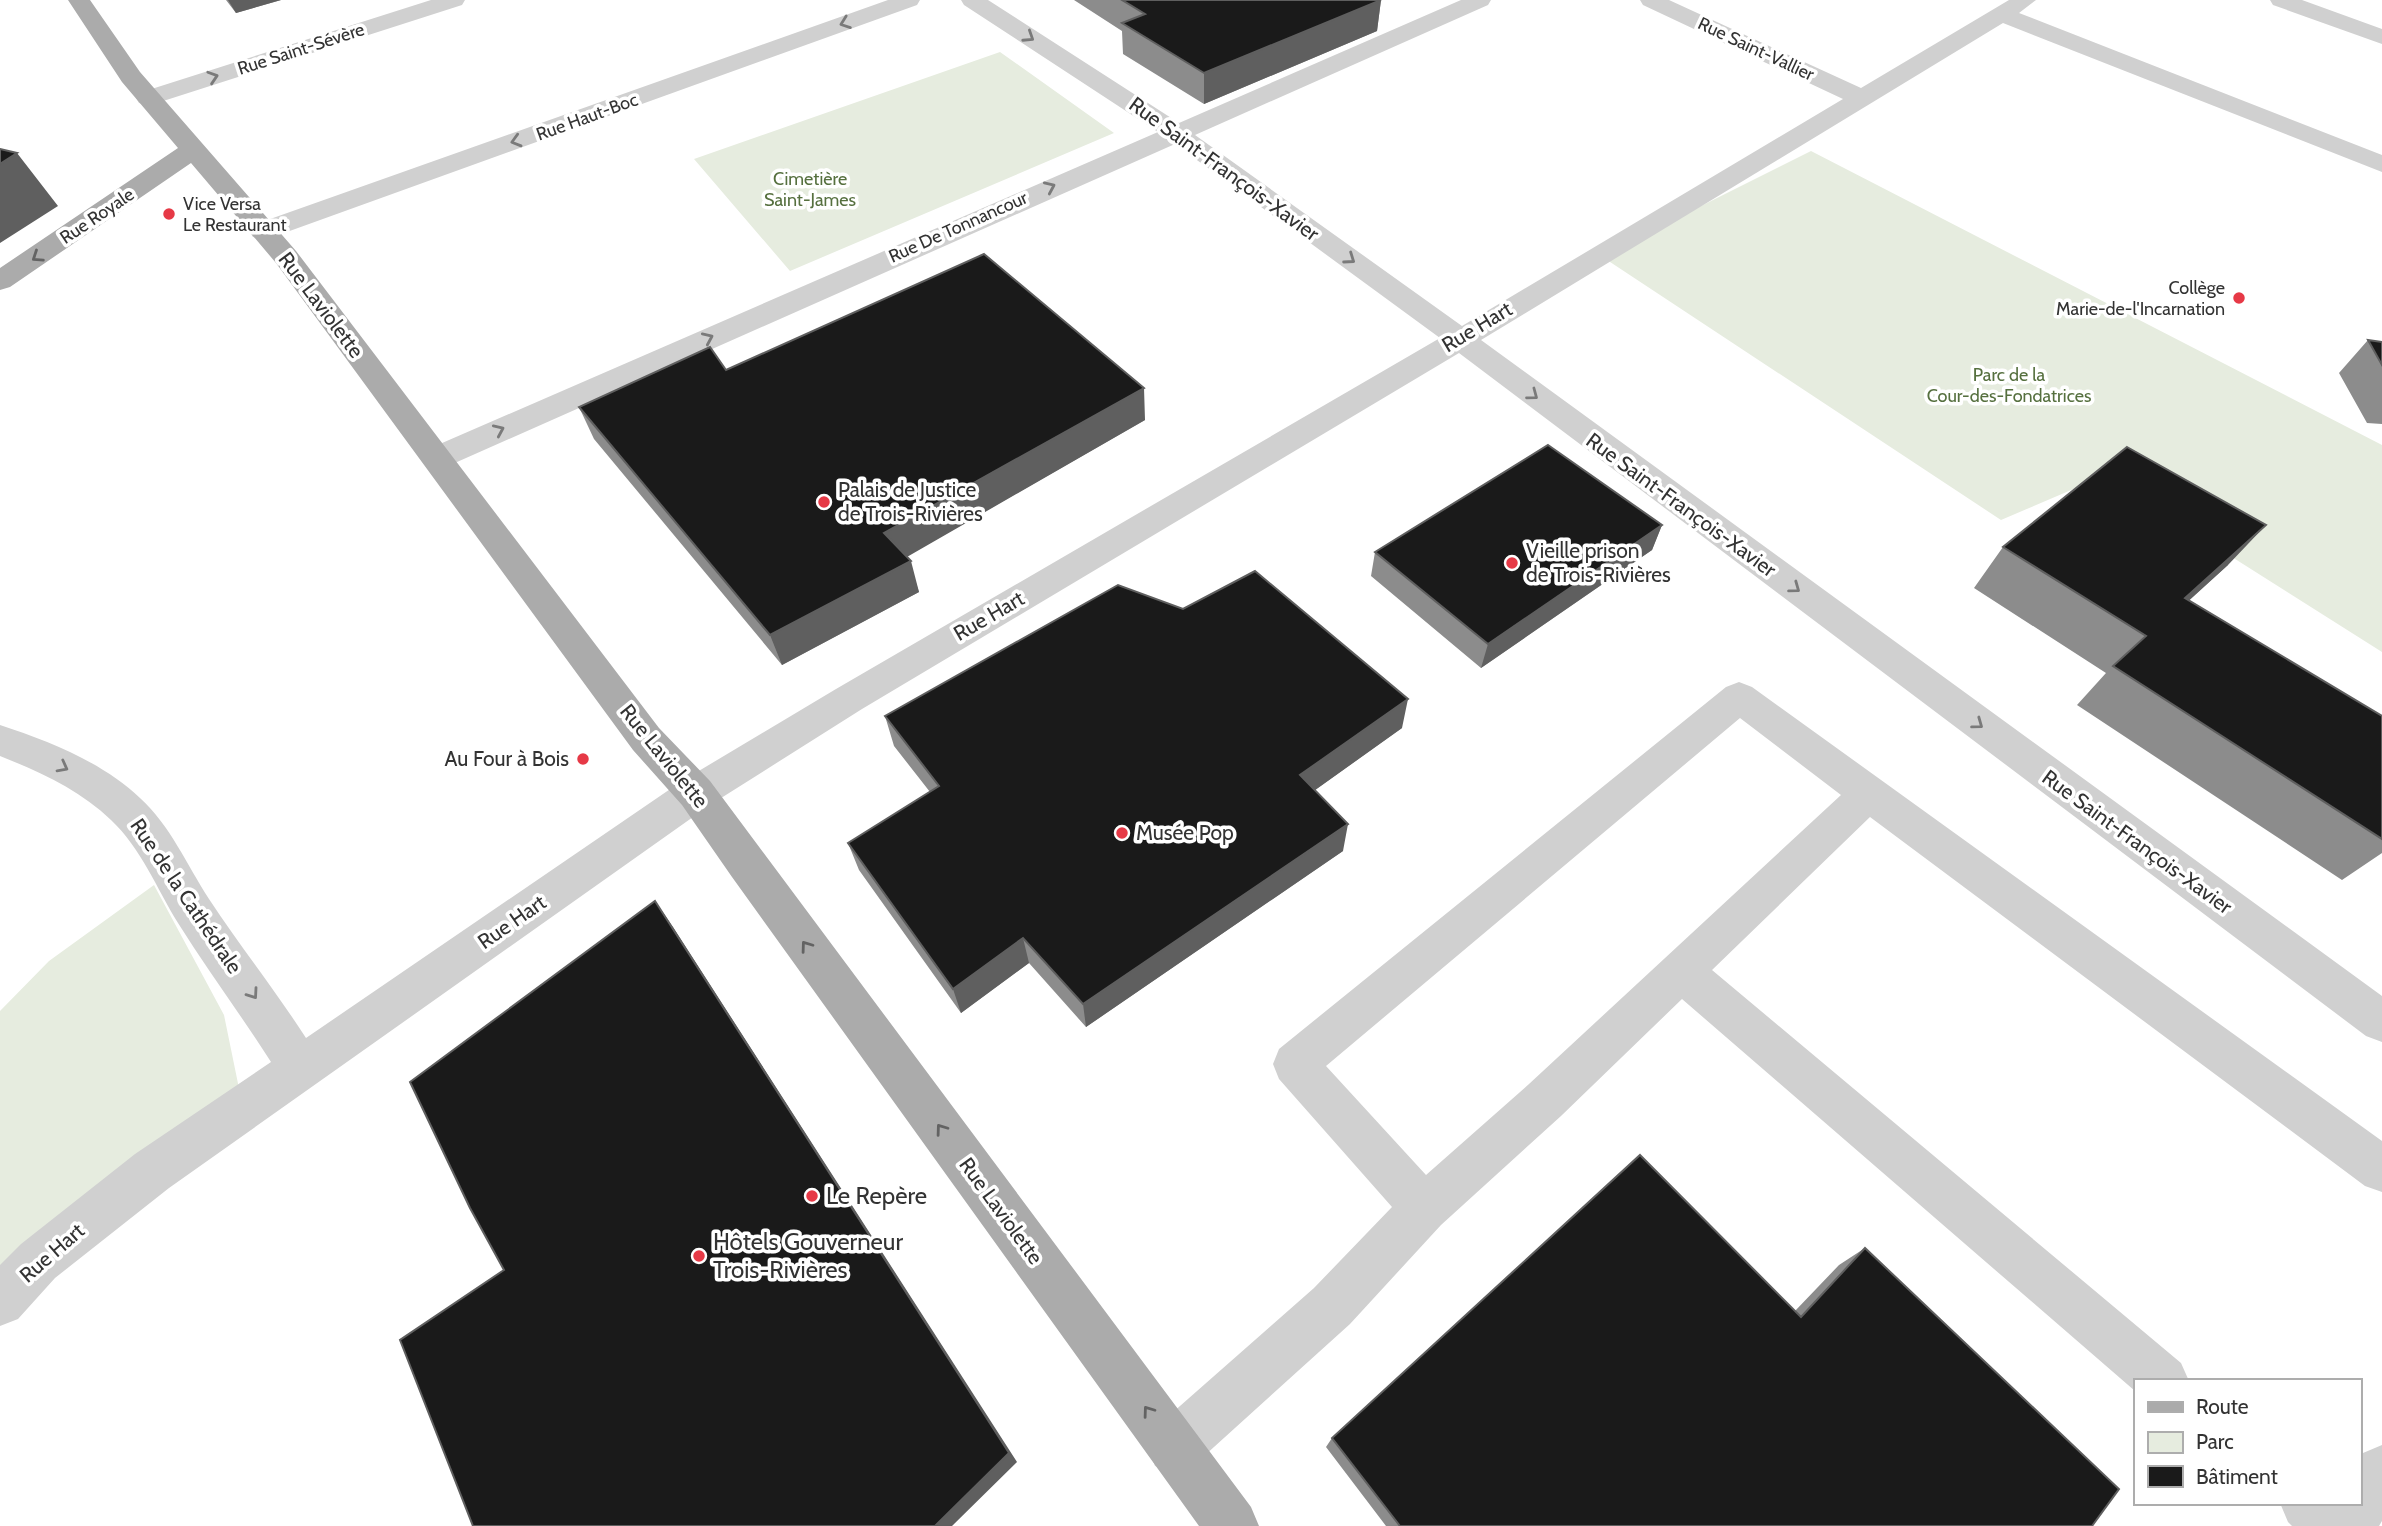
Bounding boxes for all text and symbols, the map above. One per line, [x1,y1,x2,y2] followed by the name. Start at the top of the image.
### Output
[1694,12,1818,86] street label: Rue Saint-Vallier
[840,15,852,29] one-way arrow
[235,18,367,80] street label: Rue Saint-Sévère
[1022,28,1035,41] one-way arrow
[207,71,219,85] one-way arrow
[533,88,641,146] street label: Rue Haut-Boc
[1124,91,1324,246] street label: Rue Saint-François-Xavier
[510,133,522,148] one-way arrow
[764,168,856,211] park label: Cimetière Saint-James
[1043,181,1055,195] one-way arrow
[56,183,138,249] street label: Rue Royale
[885,186,1031,267] street label: Rue De Tonnancour
[183,193,287,236] place label: Vice Versa Le Restaurant
[161,206,177,222] marker: Vice Versa Le Restaurant
[274,247,369,363] street label: Rue Laviolette
[31,249,44,262] one-way arrow
[1342,251,1355,263] one-way arrow
[2056,277,2225,320] place label: Collège Marie-de-l'Incarnation
[2231,290,2247,306] marker: Collège Marie-de-l'Incarnation
[1437,296,1516,357] street label: Rue Hart
[700,332,713,346] one-way arrow
[1927,364,2091,407] park label: Parc de la Cour-des-Fondatrices
[1525,387,1538,399] one-way arrow
[492,424,505,438] one-way arrow
[1581,427,1781,582] street label: Rue Saint-François-Xavier
[838,477,983,526] place label: Palais de Justice de Trois-Rivières
[816,494,832,510] marker: Palais de Justice de Trois-Rivières
[1526,538,1671,587] place label: Vieille prison de Trois-Rivières
[1504,555,1520,571] marker: Vieille prison de Trois-Rivières
[1787,580,1799,593] one-way arrow
[949,585,1028,646] street label: Rue Hart
[615,699,714,813] street label: Rue Laviolette
[1970,715,1982,728] one-way arrow
[445,746,569,771] place label: Au Four à Bois
[575,751,591,767] marker: Au Four à Bois
[55,759,68,772] one-way arrow
[2037,764,2237,919] street label: Rue Saint-François-Xavier
[125,813,248,978] street label: Rue de la Cathédrale
[1136,820,1234,845] place label: Musée Pop
[1114,825,1130,841] marker: Musée Pop
[473,889,551,954] street label: Rue Hart
[802,941,814,954] one-way arrow
[245,986,257,999] one-way arrow
[937,1125,949,1137] one-way arrow
[954,1152,1049,1269] street label: Rue Laviolette
[826,1181,927,1210] place label: Le Repère
[804,1188,820,1204] marker: Le Repère
[14,1218,89,1287] street label: Rue Hart
[713,1227,903,1284] place label: Hôtels Gouverneur Trois-Rivières
[691,1248,707,1264] marker: Hôtels Gouverneur Trois-Rivières
[2134,1379,2361,1505] legend
[2196,1394,2249,1419] text: Route
[1144,1407,1156,1419] one-way arrow
[2196,1429,2234,1454] text: Parc
[2196,1464,2278,1489] text: Bâtiment

